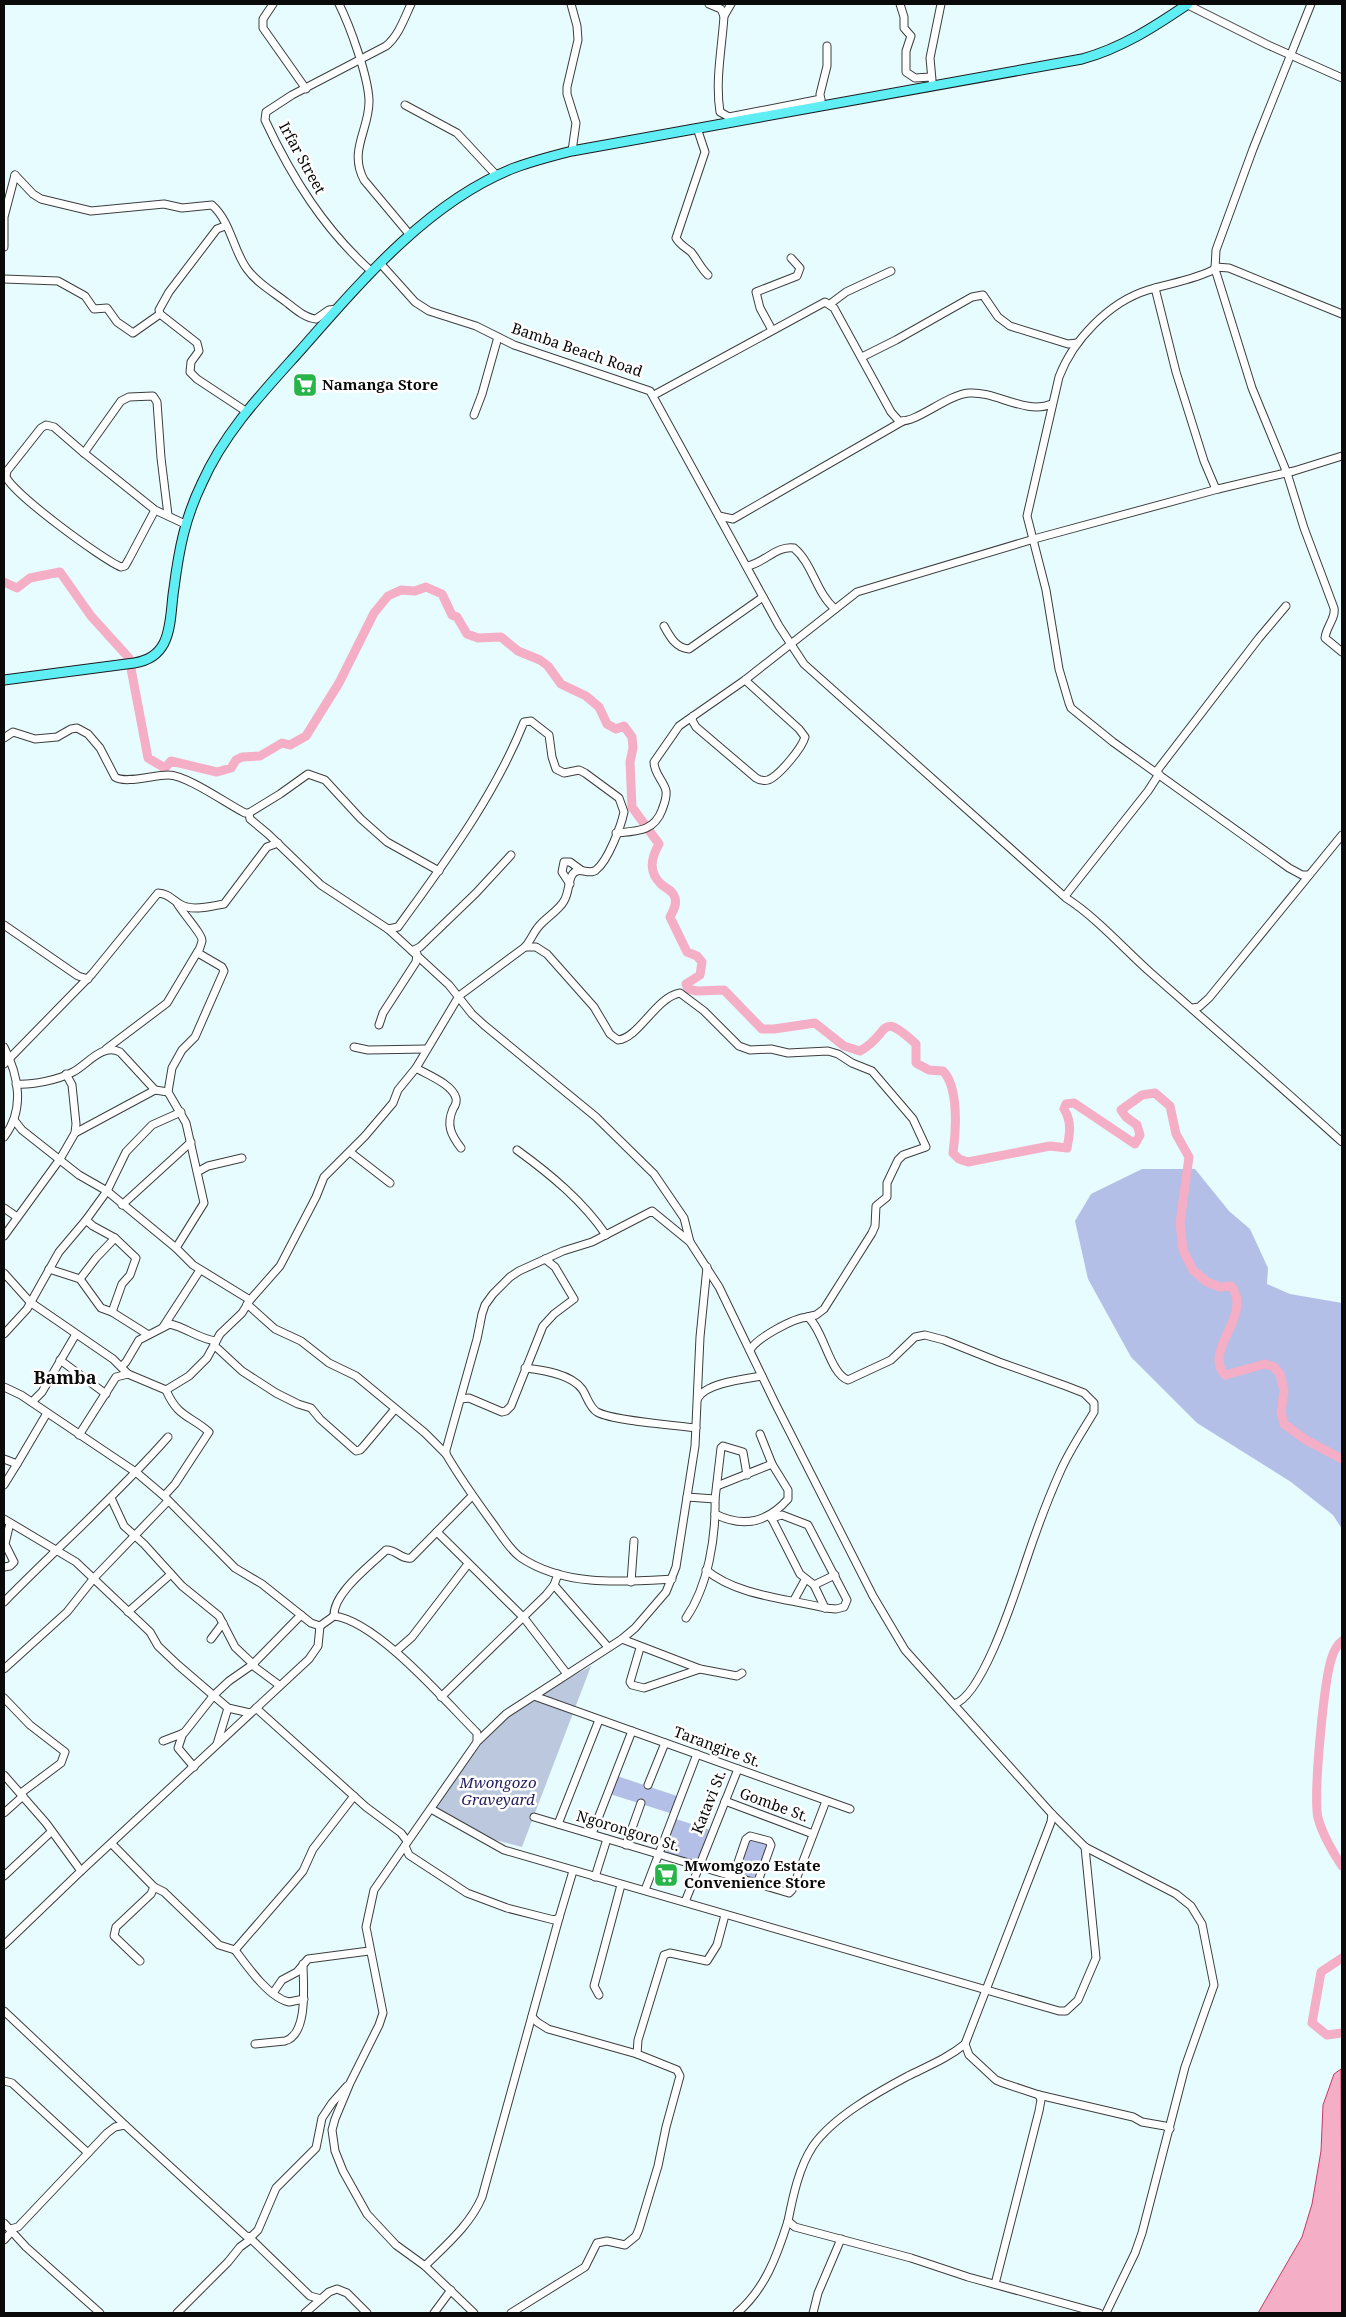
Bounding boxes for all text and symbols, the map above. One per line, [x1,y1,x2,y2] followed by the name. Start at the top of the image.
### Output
[275,118,331,197] street label: Irfar Street
[509,317,645,381] street label: Bamba Beach Road
[292,372,318,398] supermarket icon: Namanga Store
[322,374,438,394] place label: Namanga Store
[33,1365,97,1389] district label: Bamba
[671,1721,764,1771] street label: Tarangire St.
[686,1767,730,1837] street label: Katavi St.
[458,1772,537,1809] park label: Mwongozo Graveyard
[737,1782,812,1826] street label: Gombe St.
[574,1805,682,1855] street label: Ngorongoro St.
[684,1855,826,1892] place label: Mwomgozo Estate Convenience Store
[653,1862,679,1888] supermarket icon: Mwomgozo Estate Convenience Store

